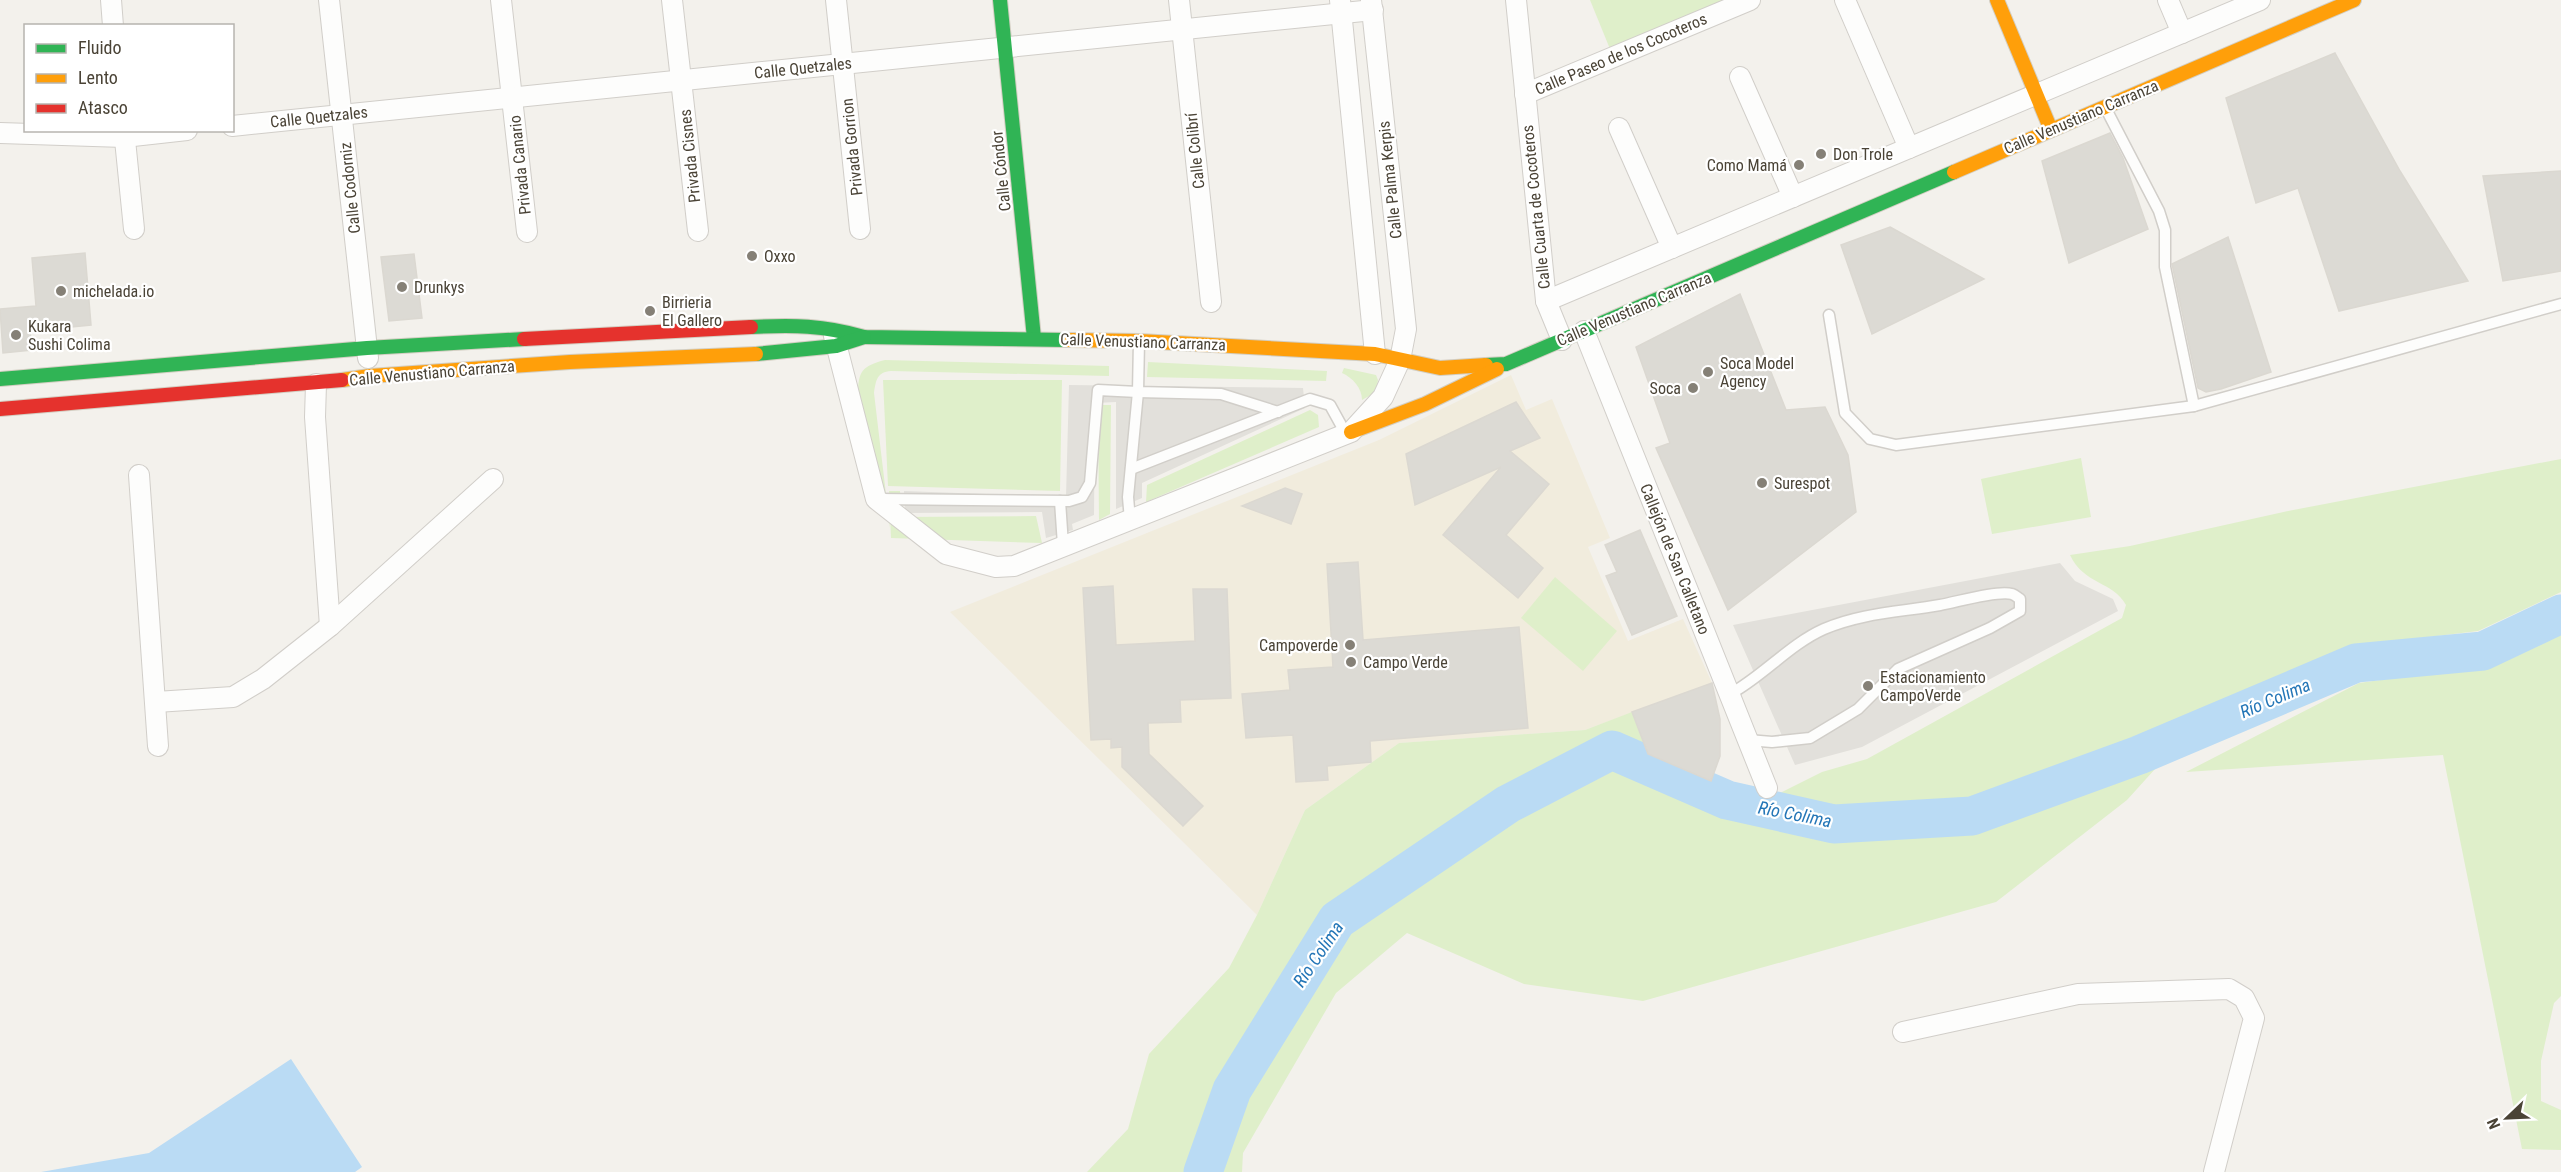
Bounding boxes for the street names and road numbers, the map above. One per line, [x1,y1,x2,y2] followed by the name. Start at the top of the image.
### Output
[1532,9,1710,99] street label: Calle Paseo de los Cocoteros
[753,53,853,83] street label: Calle Quetzales
[2001,76,2161,158] street label: Calle Venustiano Carranza
[837,97,867,197] street label: Privada Gorrion
[269,102,369,132] street label: Calle Quetzales
[676,108,704,204] street label: Privada Cisnes
[1181,111,1208,190] street label: Calle Colibrí
[505,114,535,216] street label: Privada Canario
[1374,120,1406,240] street label: Calle Palma Kerpis
[1518,124,1554,290] street label: Calle Cuarta de Cocoteros
[987,130,1015,212] street label: Calle Cóndor
[336,141,364,235] street label: Calle Codorniz
[1554,268,1714,350] street label: Calle Venustiano Carranza
[1060,330,1226,354] street label: Calle Venustiano Carranza
[349,356,515,390] street label: Calle Venustiano Carranza
[1636,481,1714,637] street label: Callejón de San Calletano

